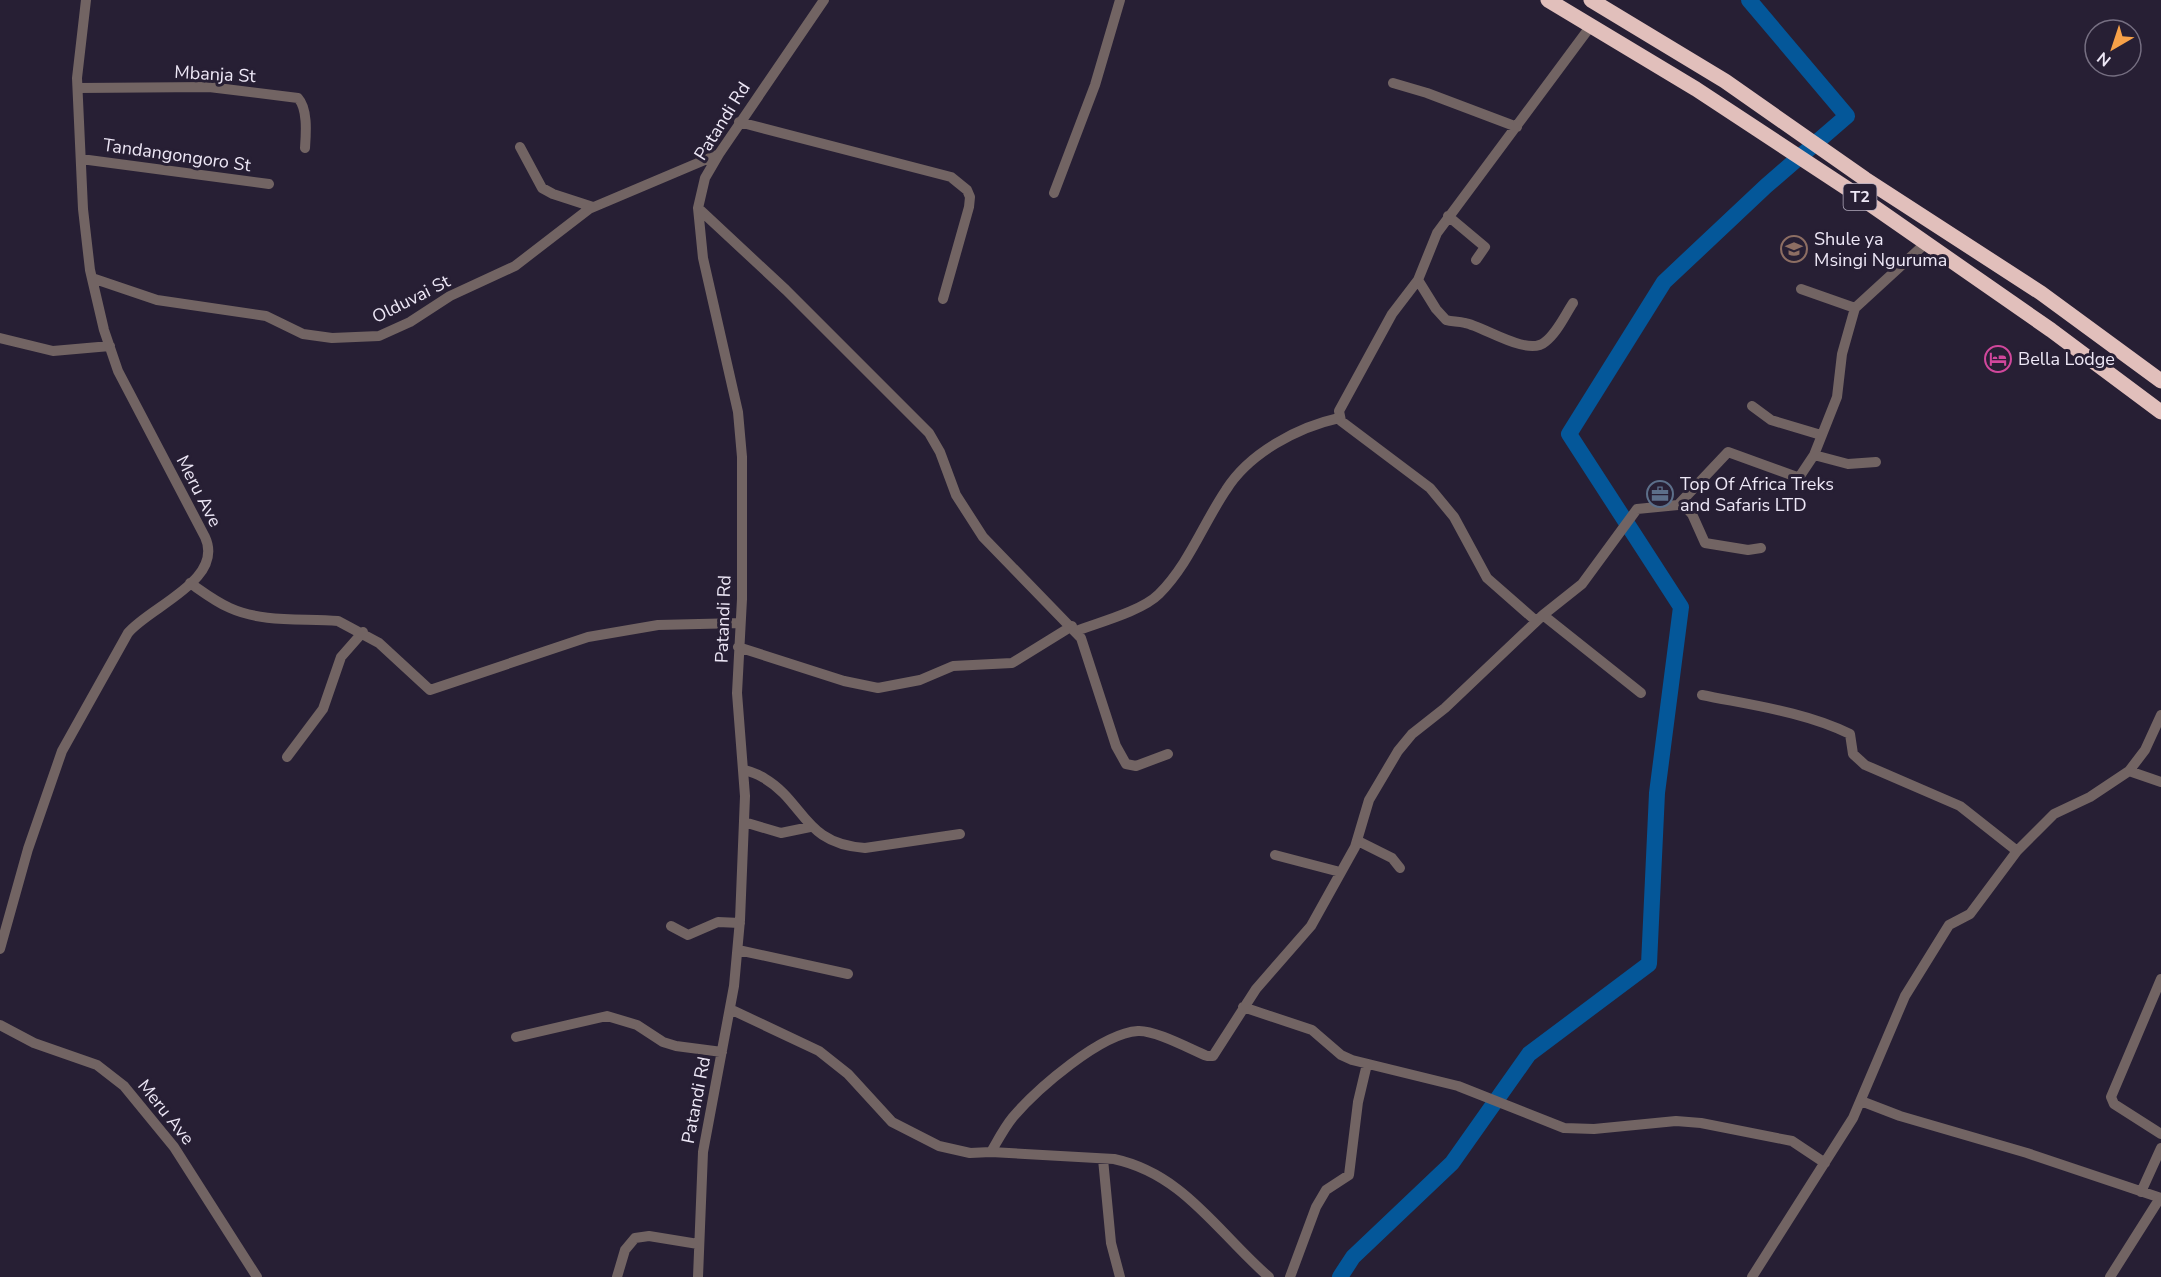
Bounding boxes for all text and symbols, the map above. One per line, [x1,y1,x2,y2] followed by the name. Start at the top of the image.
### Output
[2083,18,2143,78] north arrow
[2093,47,2116,71] text: N
[174,60,257,88] street label: Mbanja St
[688,77,756,165] street label: Patandi Rd
[101,133,253,177] street label: Tandangongoro St
[1844,184,1876,210] road number: T2
[1814,227,1947,272] place label: Shule ya Msingi Nguruma
[1779,234,1809,264] school or university icon: Shule ya Msingi Nguruma
[368,269,455,329] street label: Olduvai St
[1983,344,2013,374] hotel icon: Bella Lodge
[2018,347,2115,371] place label: Bella Lodge
[171,451,227,531] street label: Meru Ave
[1680,472,1834,517] place label: Top Of Africa Treks and Safaris LTD
[1645,479,1675,509] office icon: Top Of Africa Treks and Safaris LTD
[709,575,737,663] street label: Patandi Rd
[676,1054,716,1146] street label: Patandi Rd
[132,1074,200,1150] street label: Meru Ave

